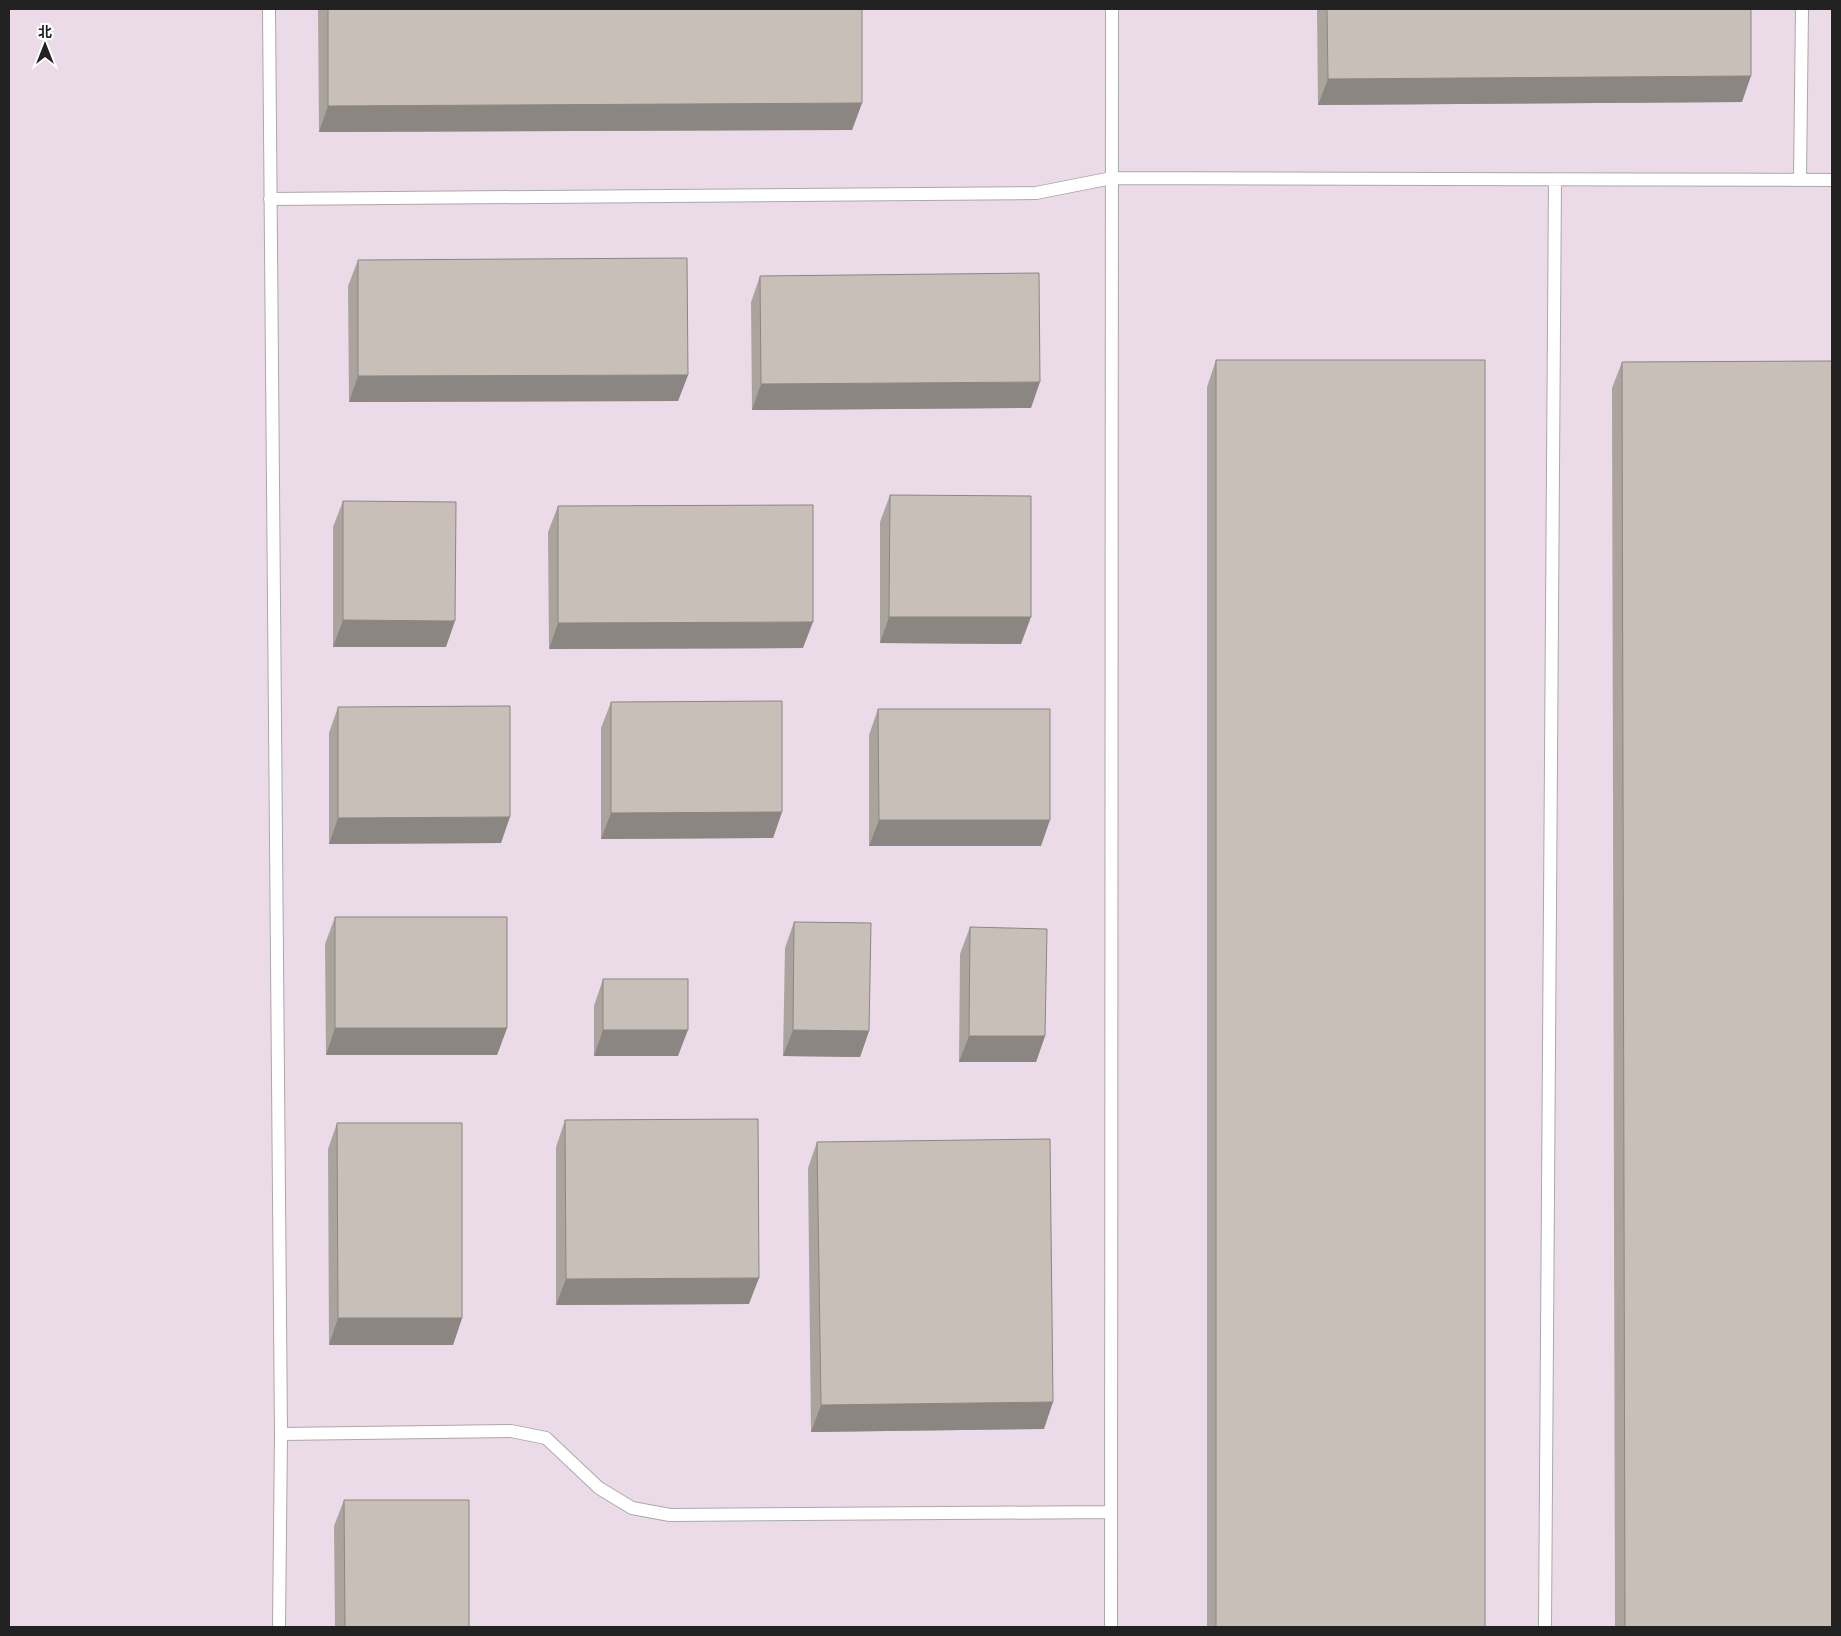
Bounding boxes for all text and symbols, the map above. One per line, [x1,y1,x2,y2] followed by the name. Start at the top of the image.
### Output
[20,20,70,70] north arrow
[38,25,52,42] text: 北

